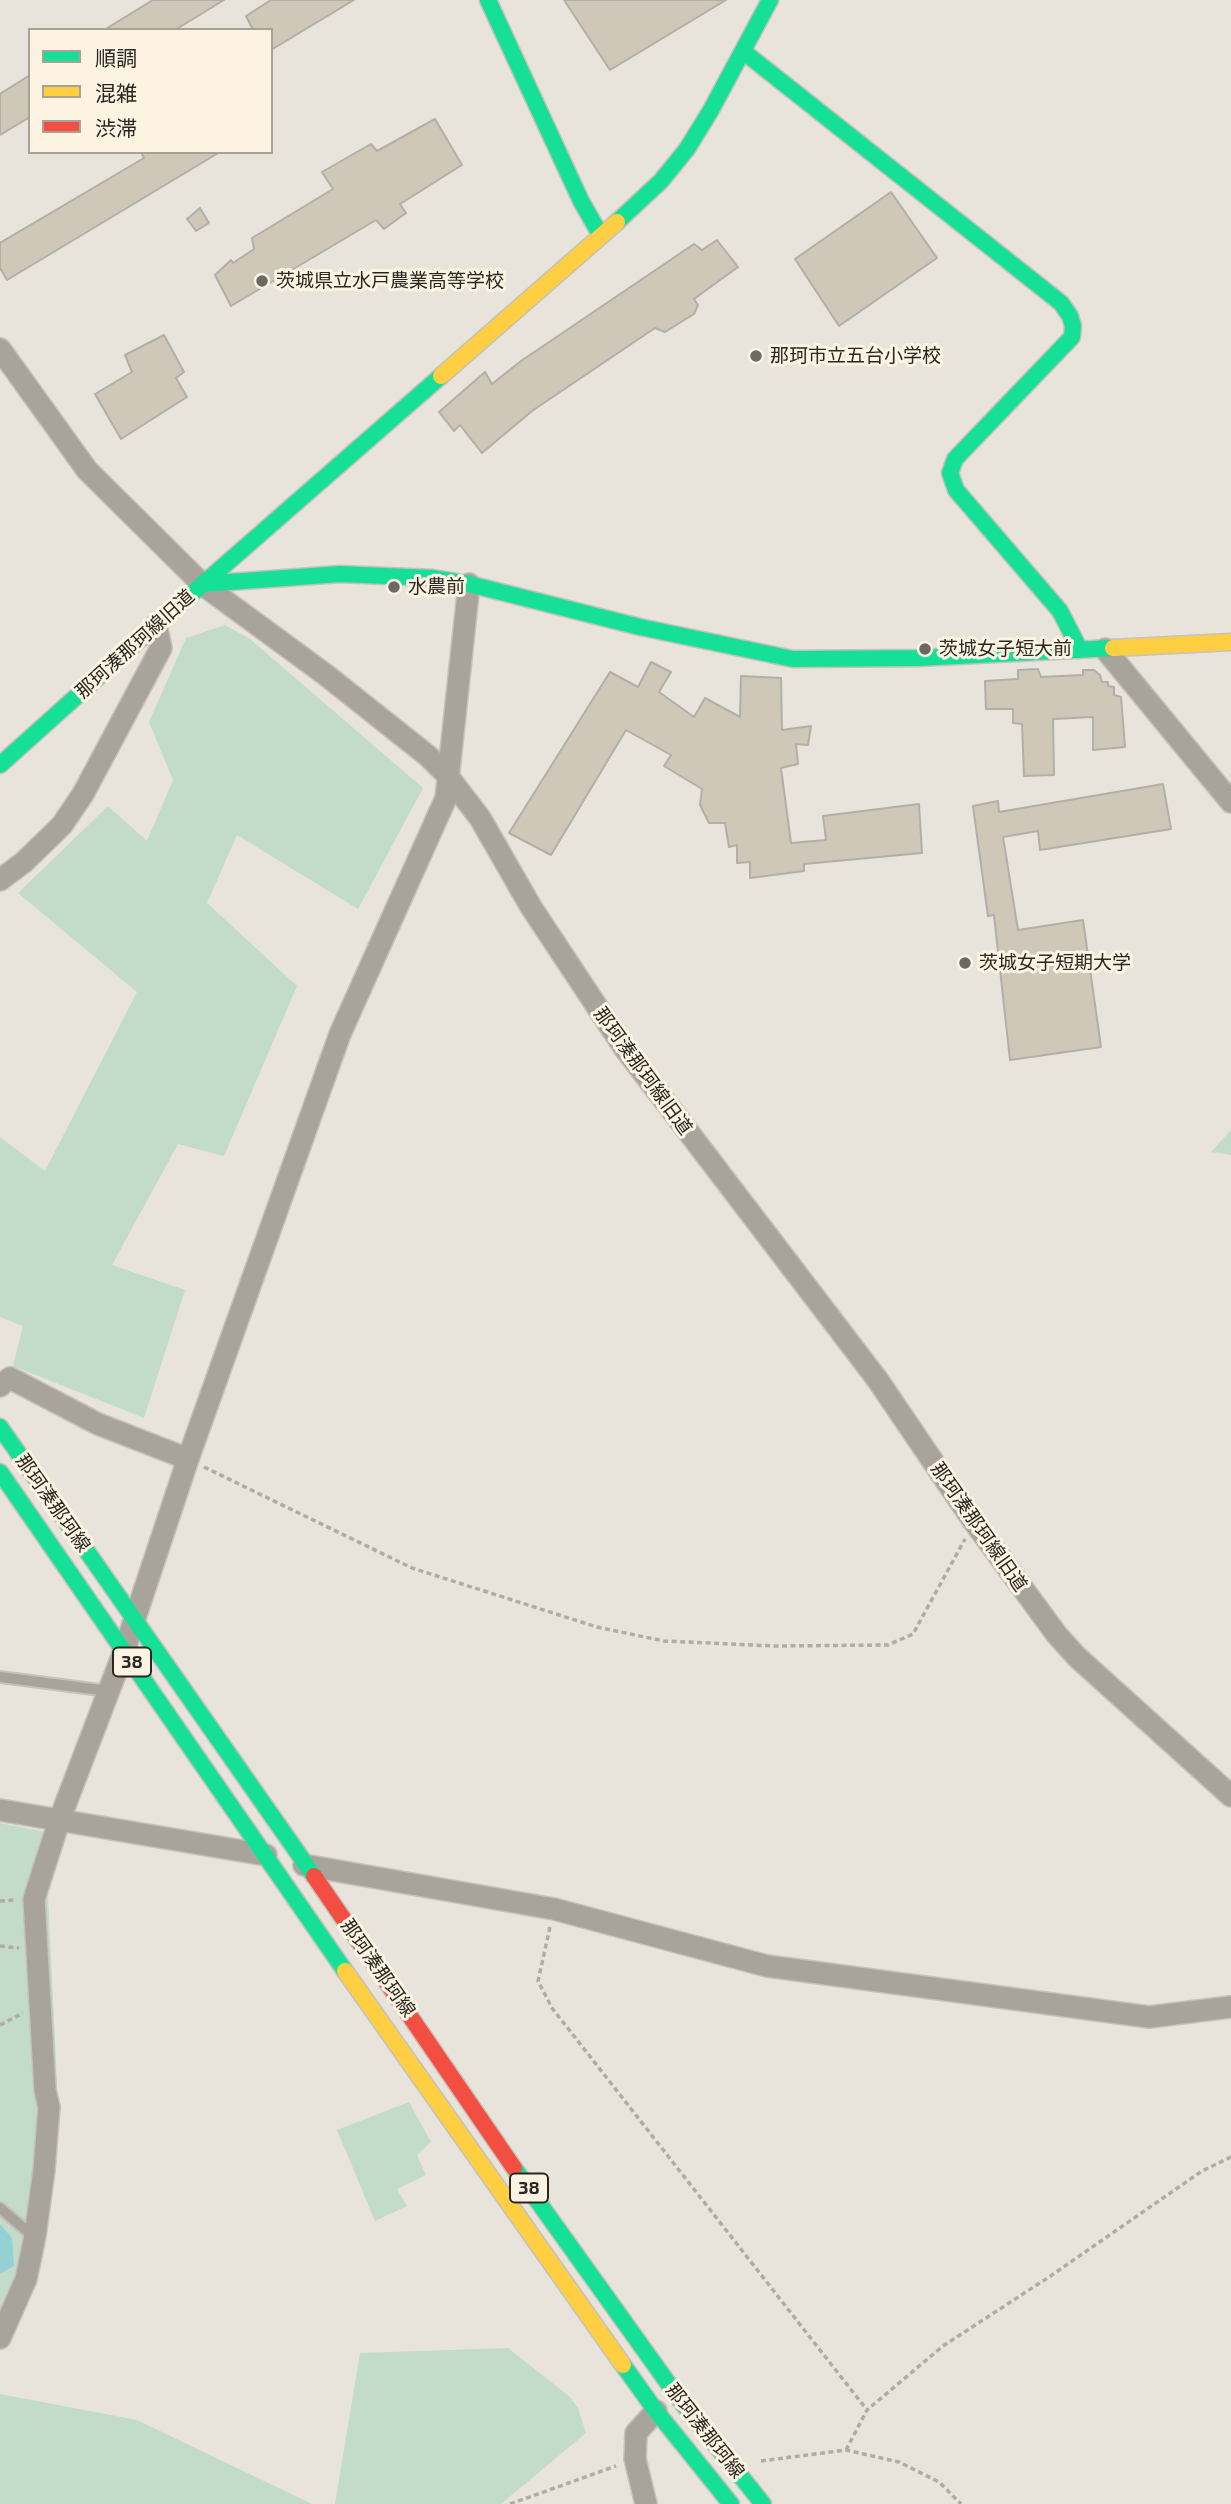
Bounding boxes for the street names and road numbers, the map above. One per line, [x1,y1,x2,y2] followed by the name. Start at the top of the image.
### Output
[71,585,199,703] street label: 那珂湊那珂線旧道
[589,1003,697,1139] street label: 那珂湊那珂線旧道
[11,1450,95,1556] street label: 那珂湊那珂線
[926,1458,1032,1596] street label: 那珂湊那珂線旧道
[113,1647,151,1676] road number: 38
[336,1915,420,2021] street label: 那珂湊那珂線
[510,2174,548,2202] road number: 38
[661,2379,749,2483] street label: 那珂湊那珂線

